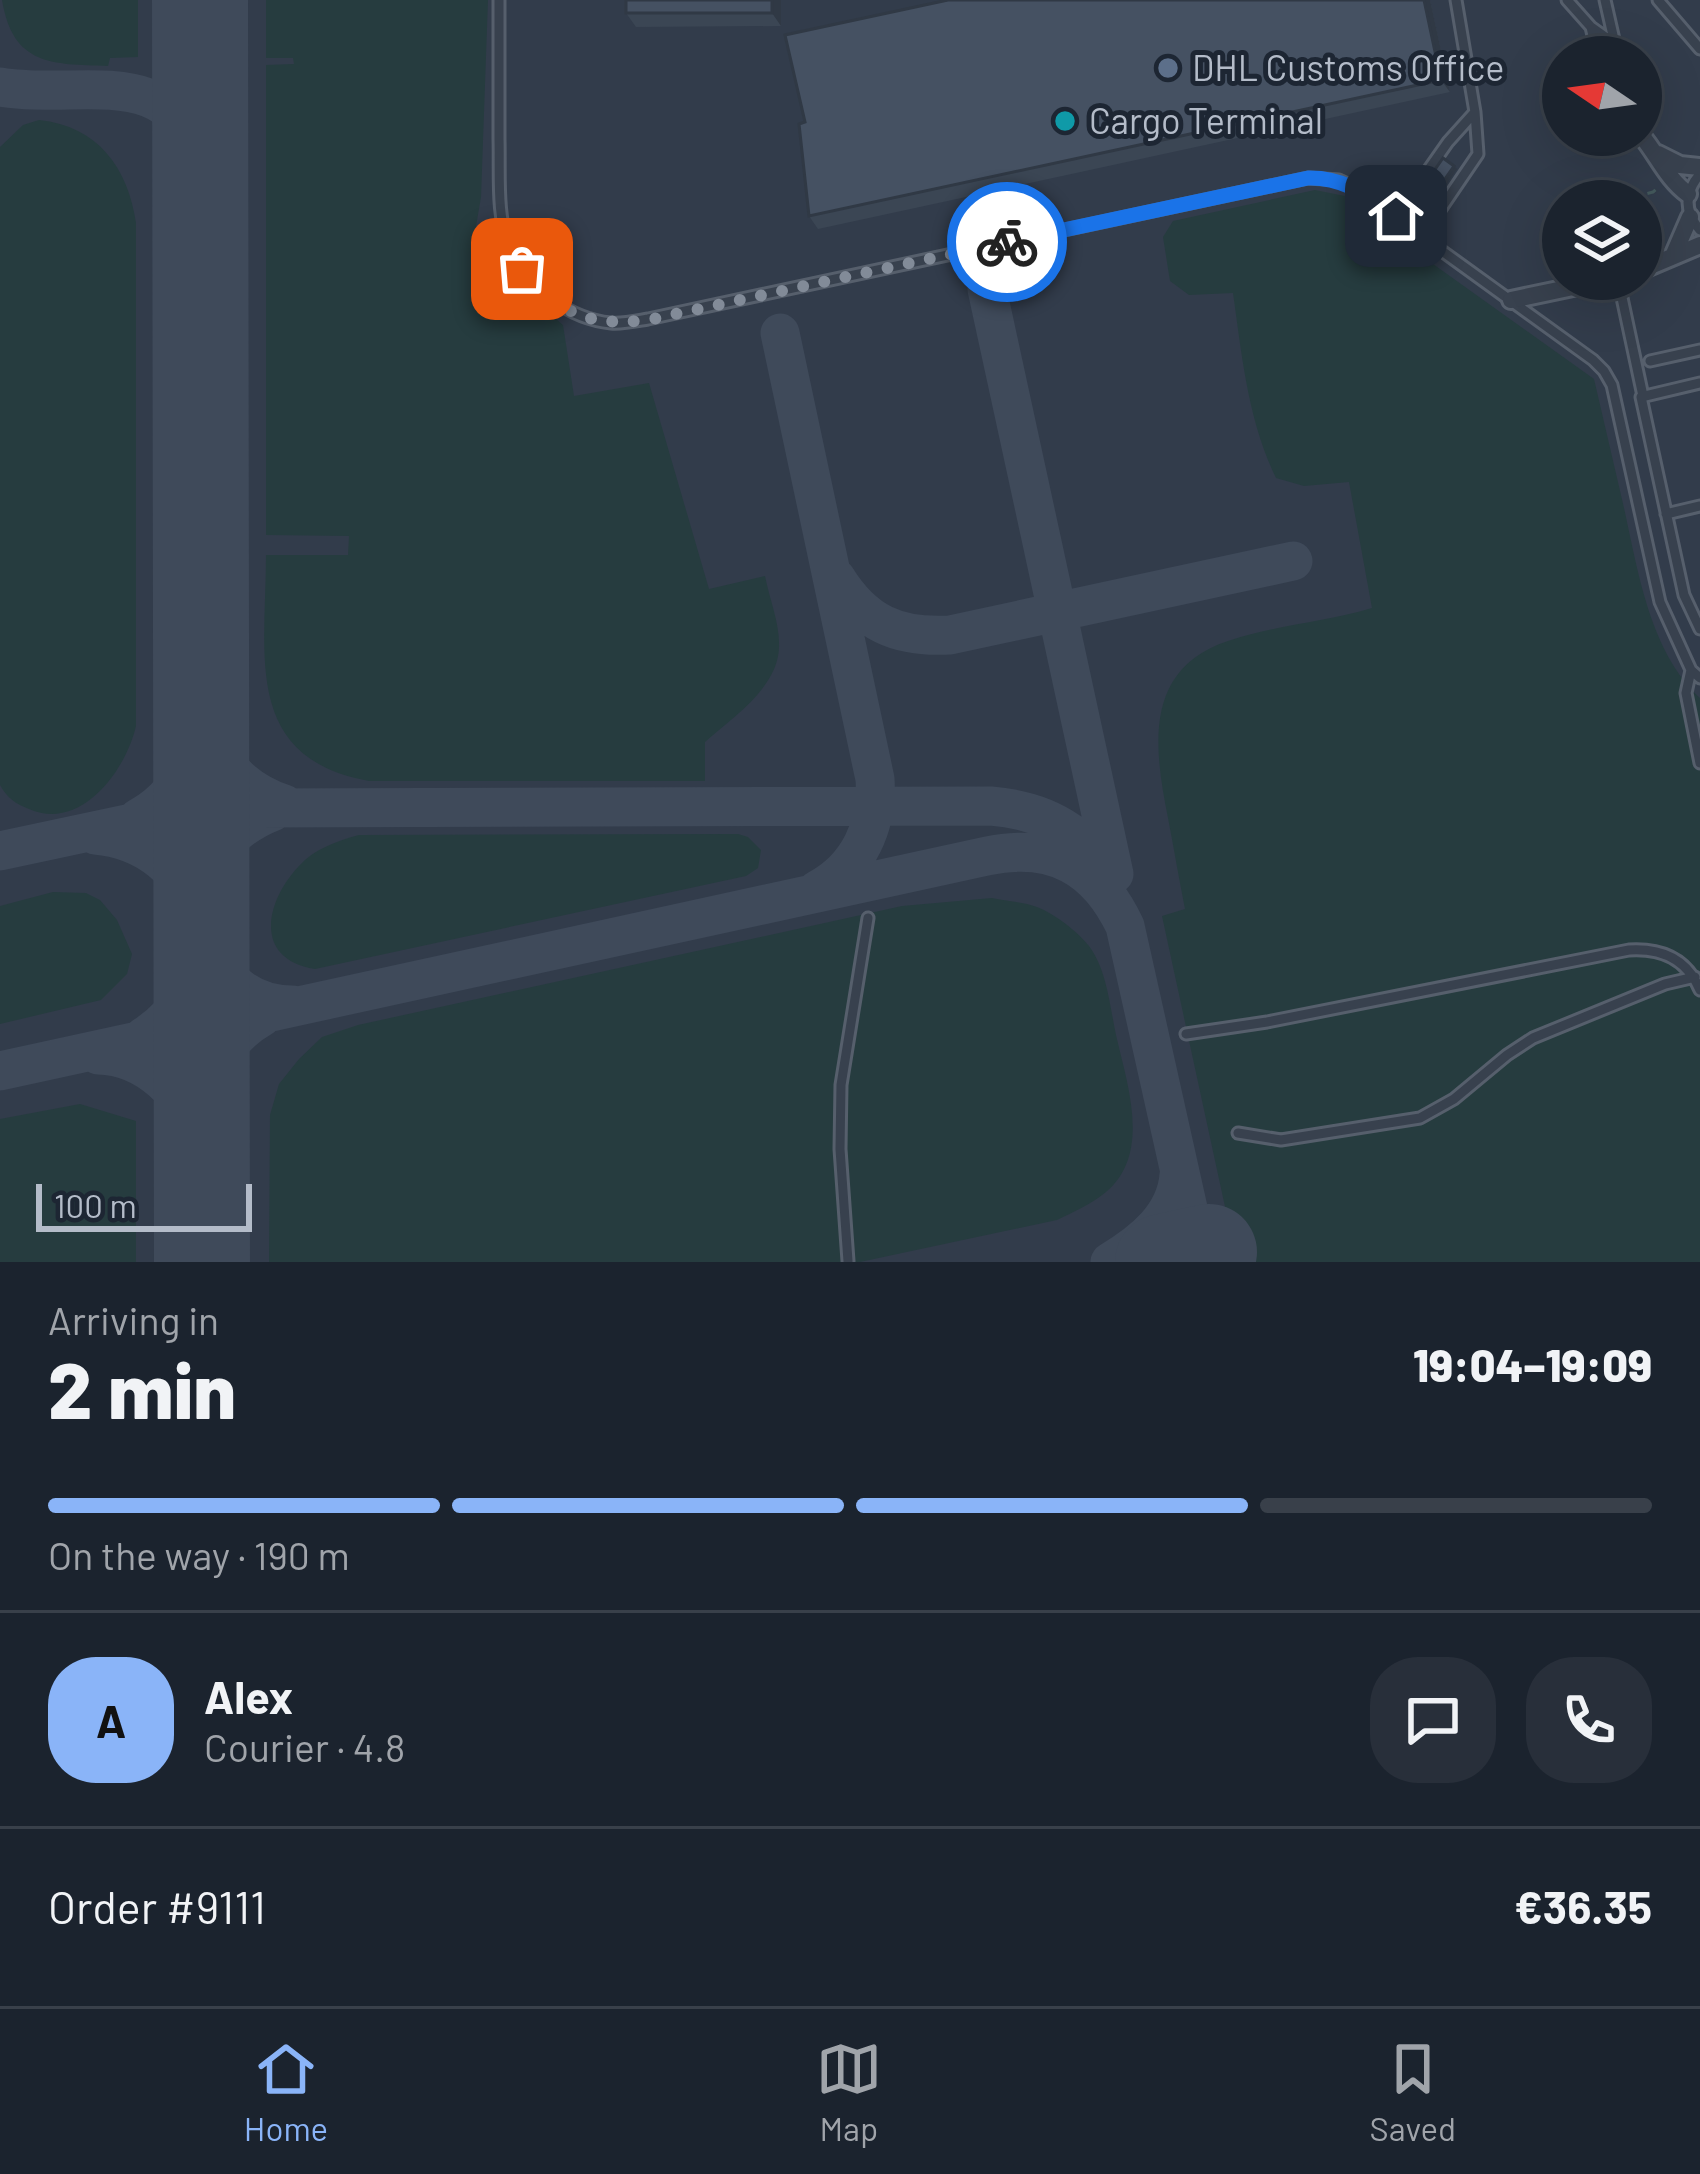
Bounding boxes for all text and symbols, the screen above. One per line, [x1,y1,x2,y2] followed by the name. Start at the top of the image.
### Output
[1542,36,1662,156] north arrow
[1542,36,1662,300] map controls
[1192,45,1504,88] place label: DHL Customs Office
[1155,55,1181,81] marker: DHL Customs Office
[1089,98,1323,141] place label: Cargo Terminal
[1052,108,1078,134] marker: Cargo Terminal
[1345,165,1447,267] pin
[1542,180,1662,300] button: layers
[947,182,1067,302] courier
[1363,183,1429,249] icon: home
[974,209,1040,275] icon: bike
[471,218,573,320] pin
[489,236,555,302] icon: bag
[36,1178,252,1231] scale bar
[54,1185,137,1225] text: 100 m
[48,1296,219,1343] text: Arriving in
[1413,1337,1652,1391] text: 19:04–19:09
[48,1341,236,1435] text: 2 min
[48,1531,350,1578] text: On the way · 190 m
[1370,1657,1496,1783] button: chat
[1526,1657,1652,1783] button: phone
[204,1669,293,1723] text: Alex
[96,1693,126,1747] text: A
[204,1723,405,1770] text: Courier · 4.8
[48,1879,266,1933] text: Order #9111
[1514,1879,1652,1933] text: €36.35
[244,2036,328,2148] tab: Home
[816,2036,882,2148] tab: Map
[1370,2036,1456,2148] tab: Saved

